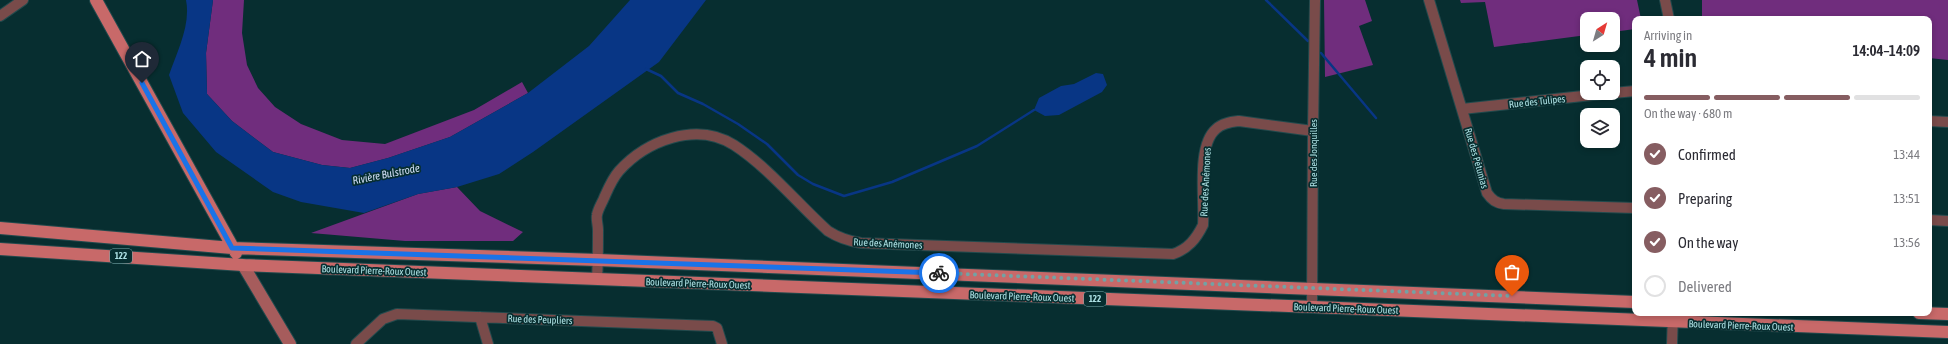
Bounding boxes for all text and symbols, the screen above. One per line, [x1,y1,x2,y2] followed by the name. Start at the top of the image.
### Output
[1580,12,1620,52] north arrow
[1580,12,1620,148] map controls
[1644,28,1692,43] text: Arriving in
[125,42,159,83] pin
[1852,42,1920,59] text: 14:04–14:09
[1644,43,1697,73] text: 4 min
[131,48,153,70] icon: home
[1580,60,1620,100] button: locate
[1508,93,1566,110] street label: Rue des Tulipes
[1644,106,1732,121] text: On the way · 680 m
[1580,108,1620,148] button: layers
[1308,119,1319,187] street label: Rue des Jonquilles
[1463,127,1491,190] street label: Rue des Pétunias
[1644,143,1666,165] icon: check
[1678,146,1736,163] text: Confirmed
[1198,147,1213,217] street label: Rue des Anémones
[1893,147,1920,162] text: 13:44
[351,162,421,186] water label: Rivière Bulstrode
[1644,187,1666,209] icon: check
[1678,190,1732,207] text: Preparing
[1893,191,1920,206] text: 13:51
[1644,231,1666,253] icon: check
[1678,234,1739,251] text: On the way
[1893,235,1920,250] text: 13:56
[853,236,923,251] street label: Rue des Anémones
[110,249,132,263] road number: 122
[919,253,959,293] courier
[1495,255,1529,296] pin
[1501,261,1523,283] icon: bag
[928,262,950,284] icon: bike
[321,263,427,278] street label: Boulevard Pierre-Roux Ouest
[645,276,751,291] street label: Boulevard Pierre-Roux Ouest
[1678,278,1732,295] text: Delivered
[969,289,1075,304] street label: Boulevard Pierre-Roux Ouest
[1084,292,1106,306] road number: 122
[1293,301,1399,316] street label: Boulevard Pierre-Roux Ouest
[507,313,573,326] street label: Rue des Peupliers
[1688,318,1794,333] street label: Boulevard Pierre-Roux Ouest

